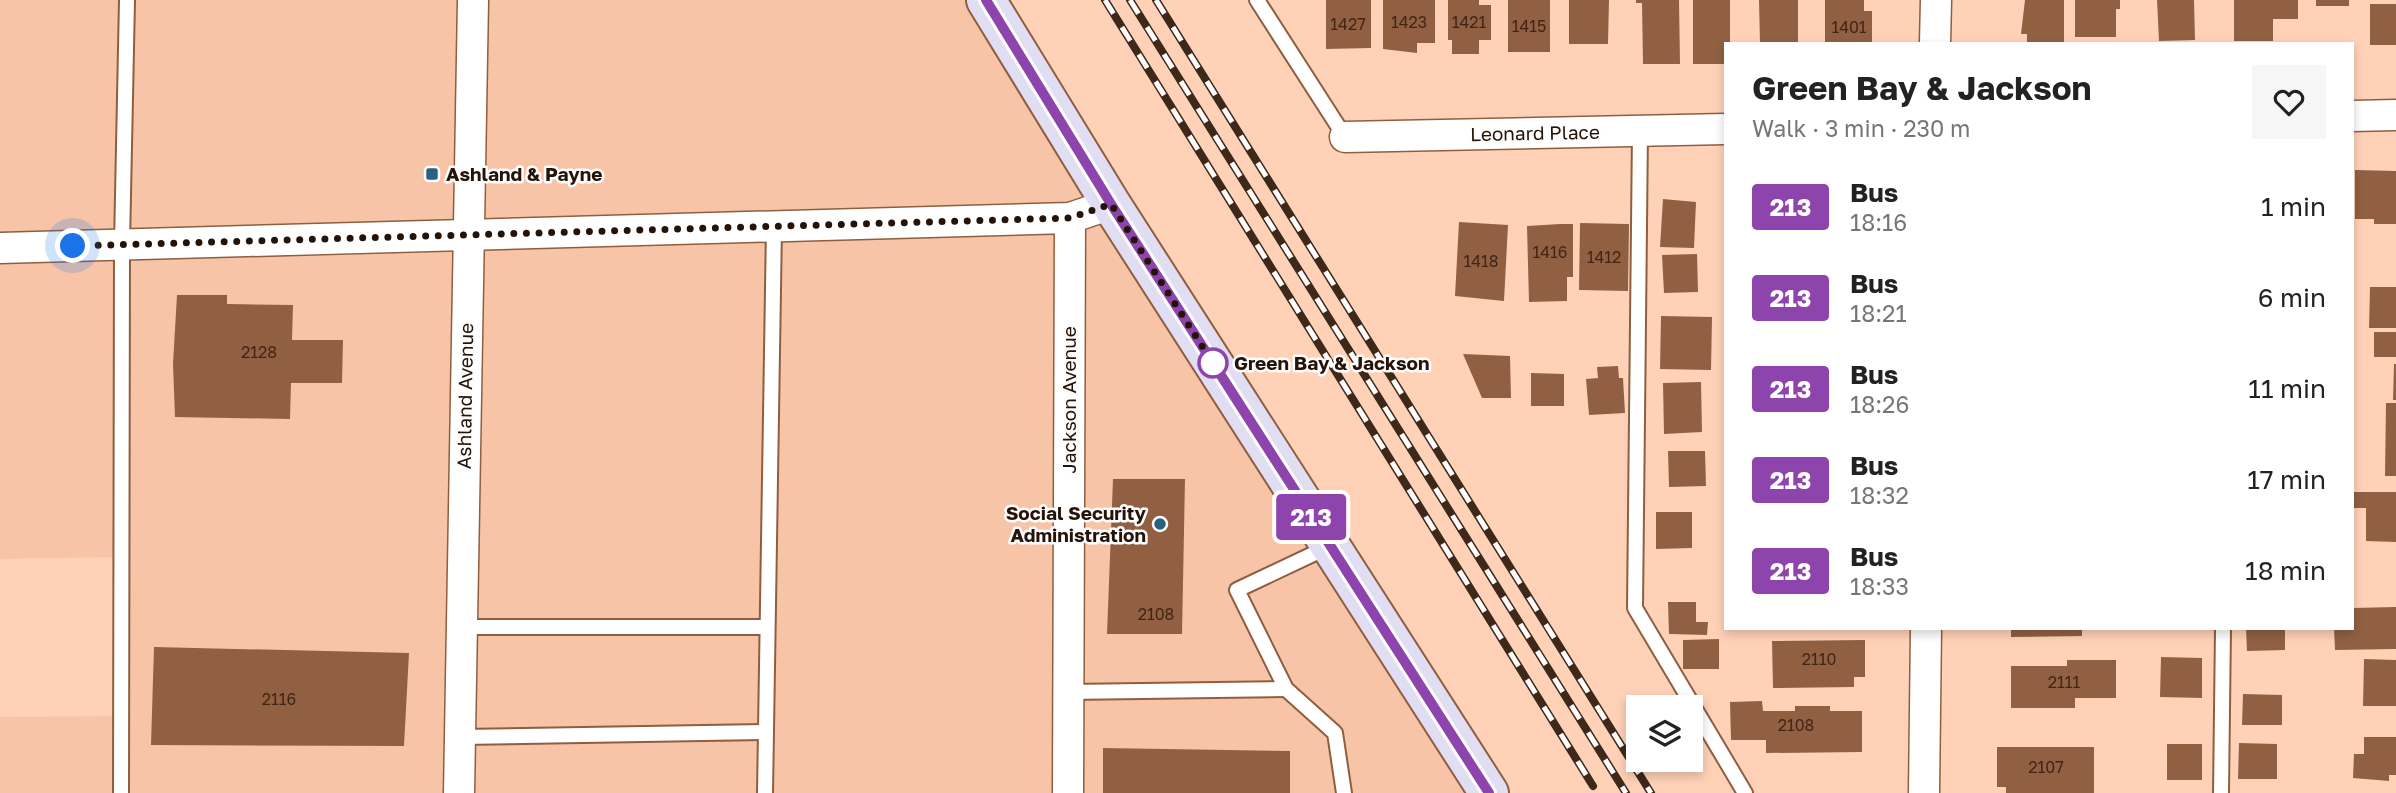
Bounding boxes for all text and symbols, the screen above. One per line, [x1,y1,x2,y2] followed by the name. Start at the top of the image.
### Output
[1391,12,1427,32] house number: 1423
[1452,12,1487,32] house number: 1421
[1330,14,1366,34] house number: 1427
[1512,16,1546,36] house number: 1415
[1831,17,1867,37] house number: 1401
[2252,65,2326,139] button: heart
[1752,68,2092,107] text: Green Bay & Jackson
[1752,114,1970,142] text: Walk · 3 min · 230 m
[1470,120,1600,145] street label: Leonard Place
[446,162,602,185] place label: Ashland & Payne
[424,166,440,182] marker: Ashland & Payne
[1850,177,1898,208] text: Bus
[2261,191,2326,222] text: 1 min
[1770,192,1811,221] text: 213
[1850,208,1907,236] text: 18:16
[55,228,90,263] your location
[1533,242,1567,262] house number: 1416
[1587,247,1621,267] house number: 1412
[1463,251,1499,271] house number: 1418
[1850,268,1898,299] text: Bus
[2258,282,2326,313] text: 6 min
[1770,283,1811,312] text: 213
[1850,299,1907,327] text: 18:21
[452,323,477,469] street label: Ashland Avenue
[1057,326,1080,474] street label: Jackson Avenue
[241,342,277,362] house number: 2128
[1198,348,1228,378] marker: Green Bay & Jackson
[1234,351,1430,374] place label: Green Bay & Jackson
[1850,359,1898,390] text: Bus
[2248,373,2326,404] text: 11 min
[1770,374,1811,403] text: 213
[1850,390,1909,418] text: 18:26
[1850,450,1898,481] text: Bus
[2247,464,2326,495] text: 17 min
[1770,465,1811,494] text: 213
[1850,481,1909,509] text: 18:32
[1271,494,1351,540] line badge: 213
[1006,501,1147,546] place label: Social Security Administration
[1290,502,1332,531] text: 213
[1152,516,1168,532] marker: Social Security Administration
[1850,541,1898,572] text: Bus
[2245,555,2326,586] text: 18 min
[1770,556,1811,585] text: 213
[1850,572,1909,600] text: 18:33
[1138,604,1174,624] house number: 2108
[1802,649,1836,669] house number: 2110
[2048,672,2081,692] house number: 2111
[262,689,296,709] house number: 2116
[1626,695,1703,772] map controls
[1626,695,1703,772] button: layers
[1778,715,1814,735] house number: 2108
[2028,757,2064,777] house number: 2107

